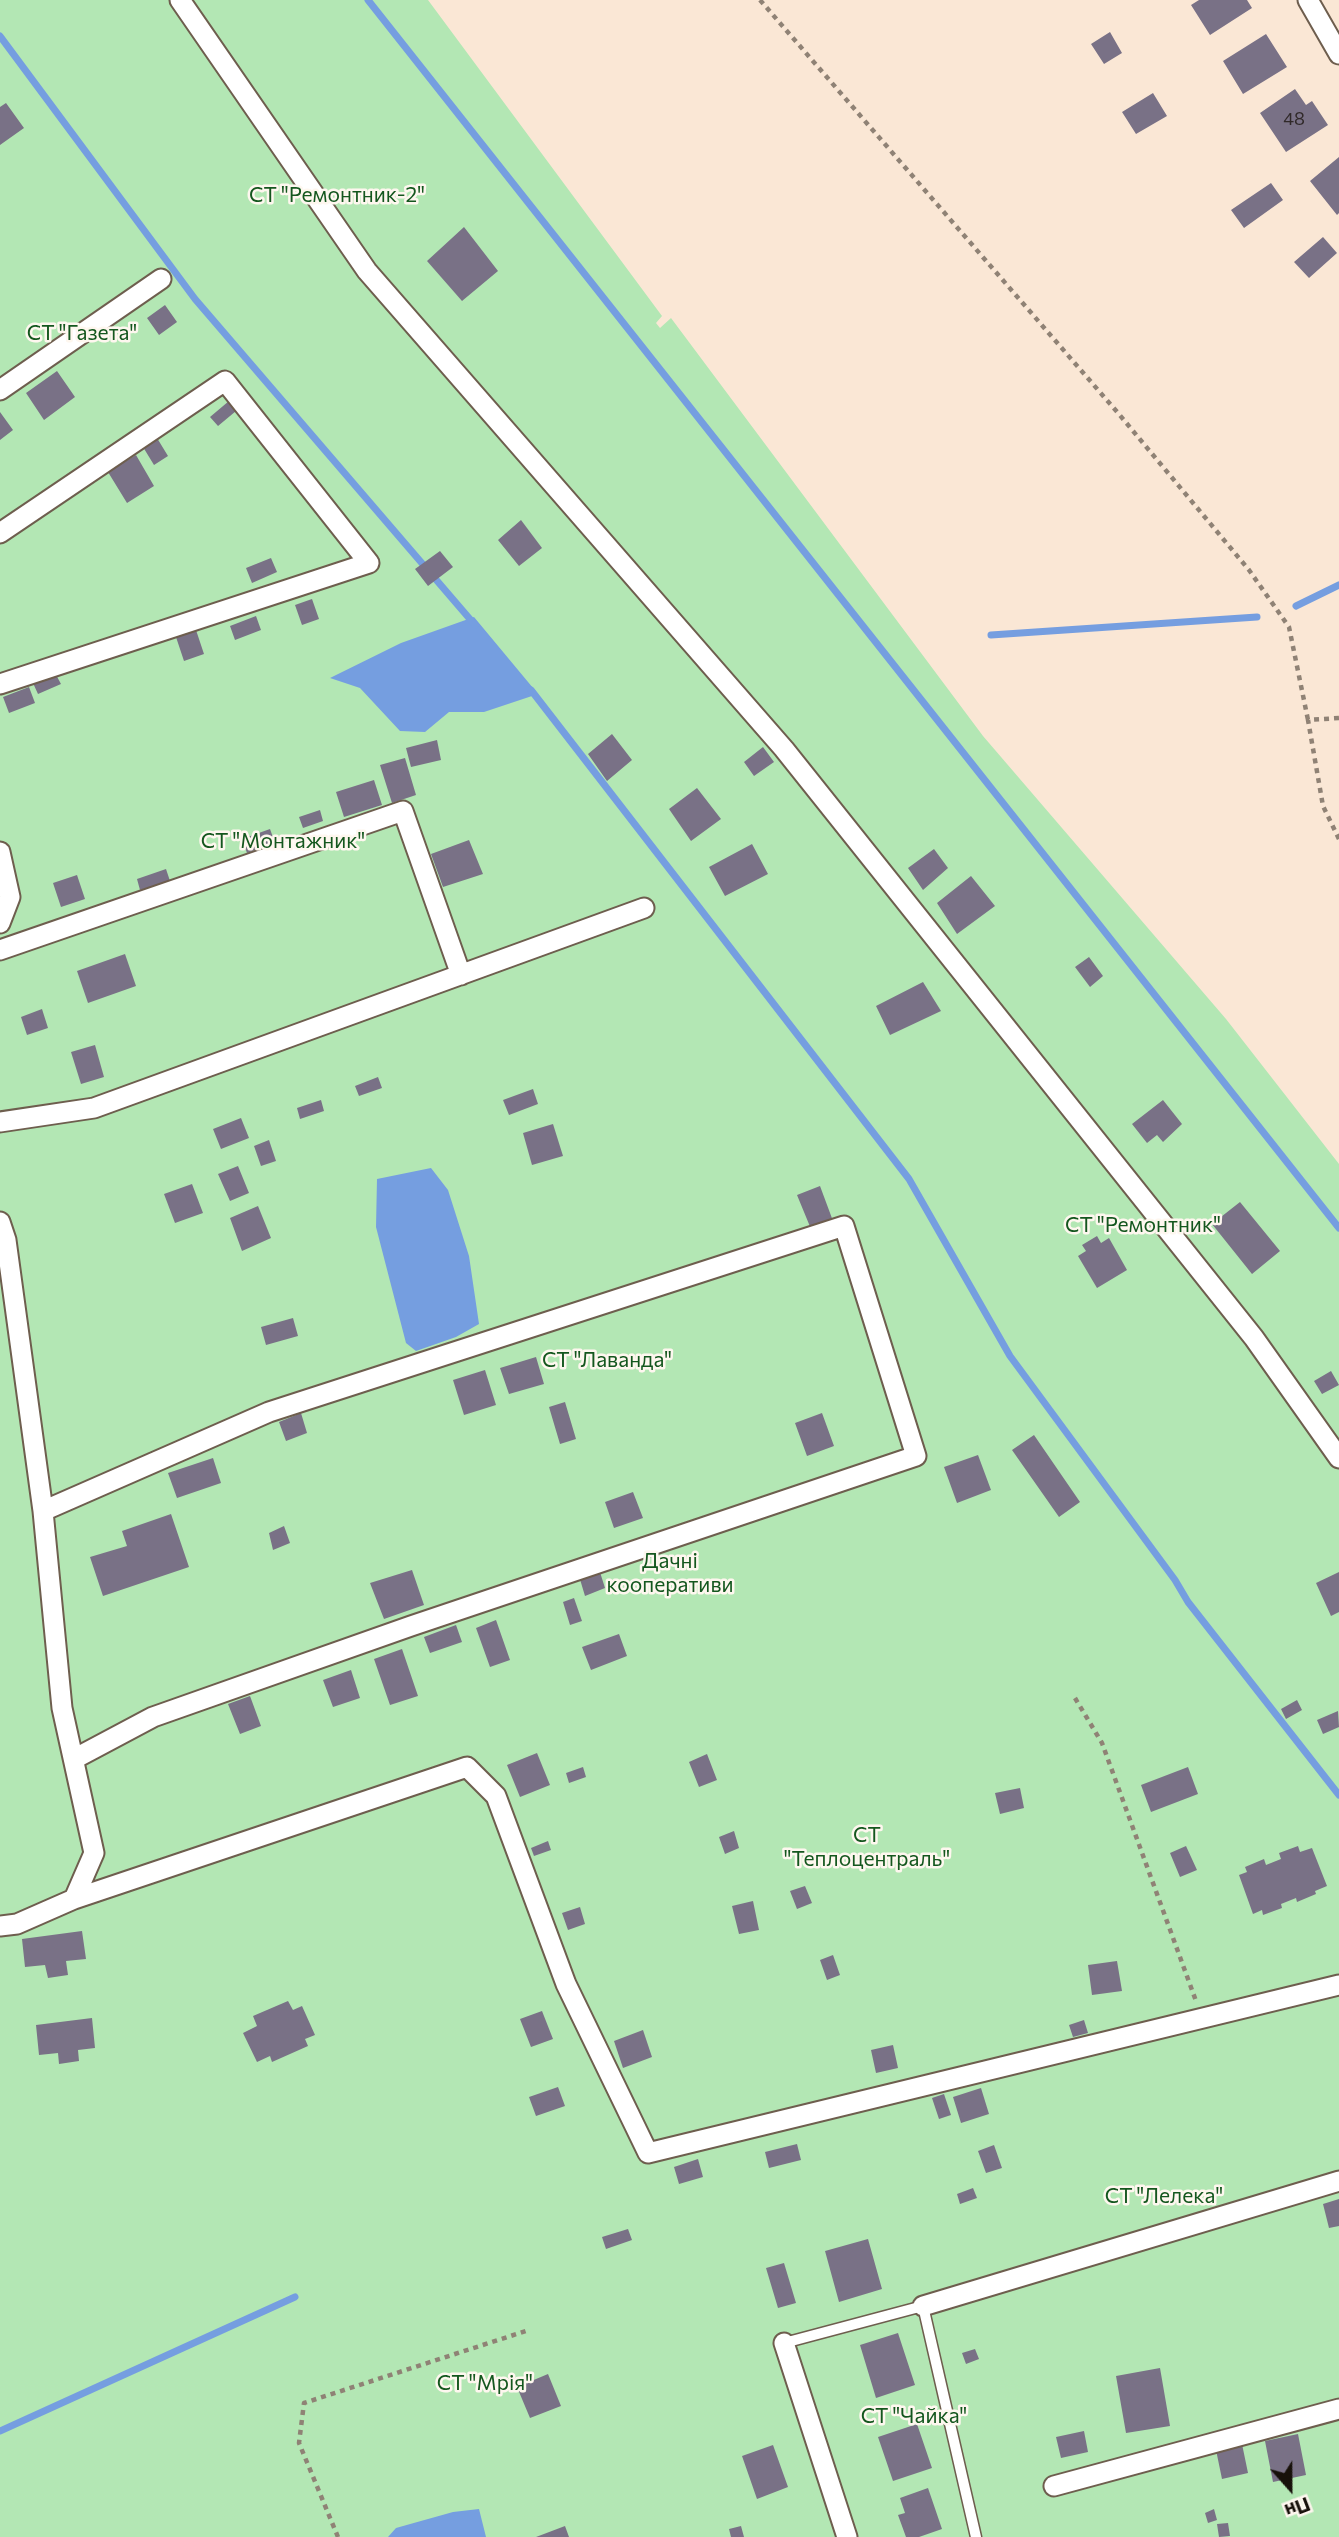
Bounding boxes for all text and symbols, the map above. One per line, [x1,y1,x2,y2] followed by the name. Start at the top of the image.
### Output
[1283,108,1305,130] house number: 48
[249,182,425,208] park label: СТ "Ремонтник-2"
[27,320,137,346] park label: СТ "Газета"
[201,828,365,854] park label: СТ "Монтажник"
[1065,1212,1221,1238] park label: СТ "Ремонтник"
[542,1347,672,1373] park label: СТ "Лаванда"
[606,1548,734,1598] park label: Дачні кооперативи
[784,1822,950,1872] park label: СТ "Теплоцентраль"
[1105,2183,1223,2209] park label: СТ "Лелека"
[437,2370,533,2396] park label: СТ "Мрія"
[861,2403,967,2429] park label: СТ "Чайка"
[1255,2453,1325,2523] north arrow
[1282,2493,1314,2523] text: Пн

